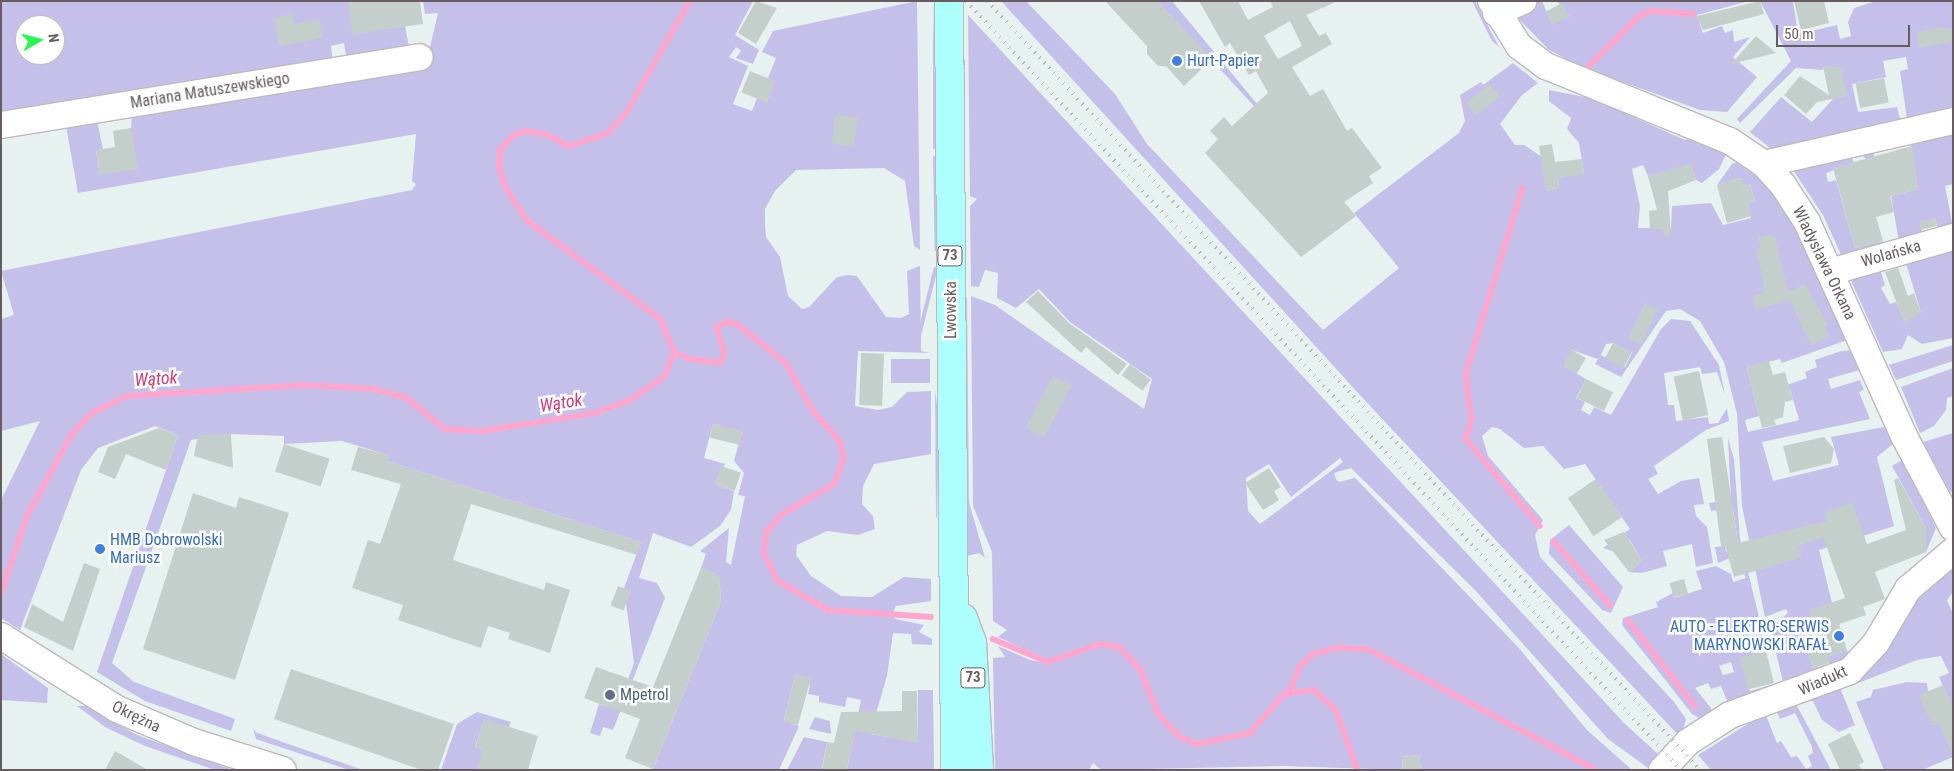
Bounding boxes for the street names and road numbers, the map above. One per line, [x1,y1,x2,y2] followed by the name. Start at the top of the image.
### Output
[129,69,291,113] street label: Mariana Matuszewskiego
[1788,203,1860,323] street label: Władysława Orkana
[1859,236,1923,272] street label: Wolańska
[936,244,964,268] road number: 73
[941,281,961,339] street label: Lwowska
[1796,662,1850,700] street label: Wiadukt
[959,666,987,690] road number: 73
[109,697,163,737] street label: Okrężna

